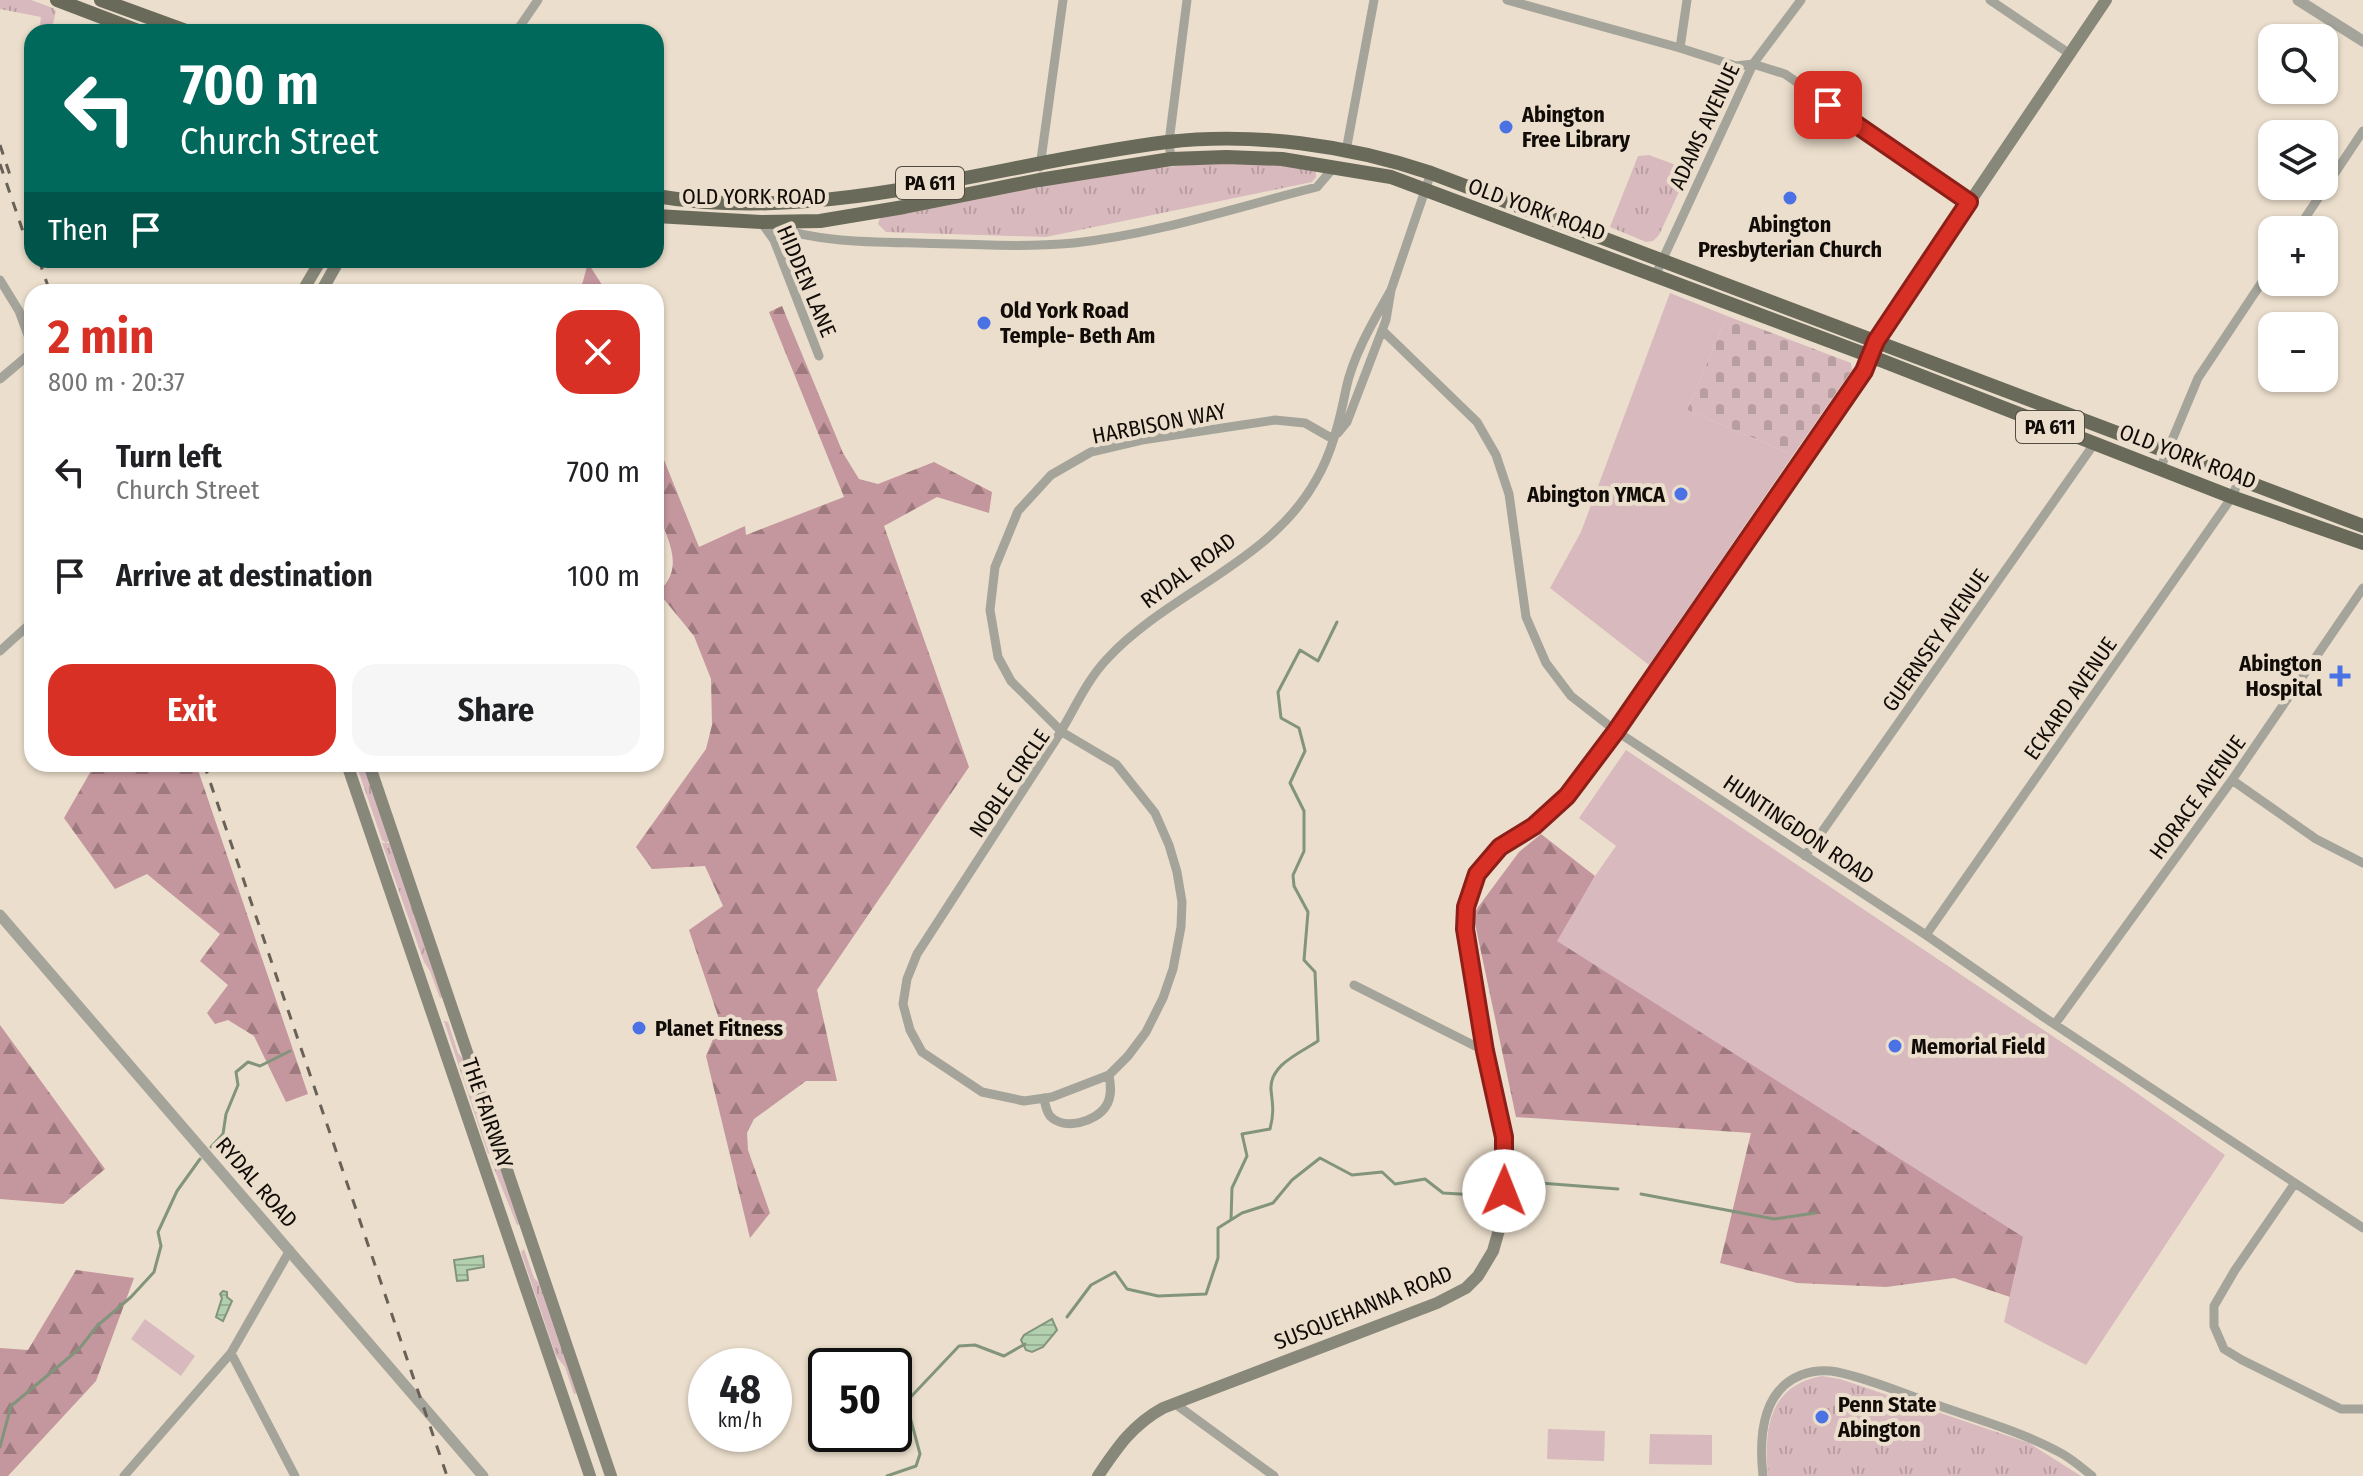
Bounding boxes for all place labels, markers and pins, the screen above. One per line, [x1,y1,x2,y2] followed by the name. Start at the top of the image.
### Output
[1794,71,1862,139] pin
[1521,101,1631,153] place label: Abington Free Library
[1497,118,1515,136] marker: Abington Free Library
[1781,189,1799,207] marker: Abington Presbyterian Church
[1698,211,1882,263] place label: Abington Presbyterian Church
[1000,297,1155,349] place label: Old York Road Temple- Beth Am
[975,314,993,332] marker: Old York Road Temple- Beth Am
[1526,481,1666,508] place label: Abington YMCA
[1672,485,1690,503] marker: Abington YMCA
[2238,650,2323,702] place label: Abington Hospital
[2329,665,2351,687] marker: Abington Hospital
[655,1015,783,1042] place label: Planet Fitness
[630,1019,648,1037] marker: Planet Fitness
[1911,1033,2046,1060] place label: Memorial Field
[1886,1037,1904,1055] marker: Memorial Field
[1837,1391,1936,1443] place label: Penn State Abington
[1813,1408,1831,1426] marker: Penn State Abington

